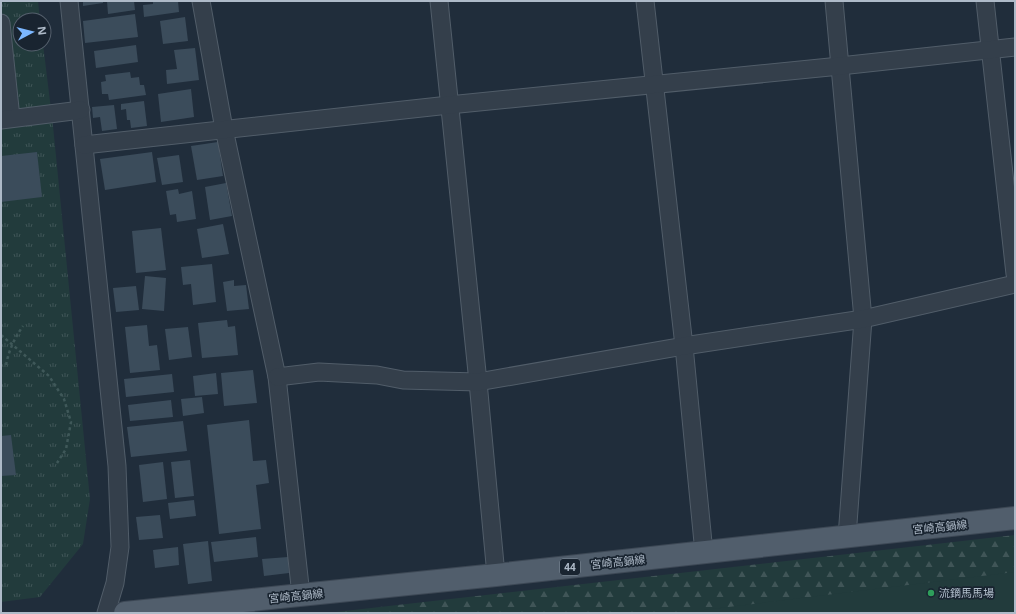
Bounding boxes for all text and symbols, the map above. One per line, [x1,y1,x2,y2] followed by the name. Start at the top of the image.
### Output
[12,12,52,52] north arrow
[34,25,50,36] text: N
[912,516,968,537] street label: 宮崎高鍋線
[590,551,646,572] street label: 宮崎高鍋線
[560,559,580,575] road number: 44
[268,585,324,606] street label: 宮崎高鍋線
[939,585,994,600] place label: 流鏑馬馬場
[926,588,936,598] marker: 流鏑馬馬場

